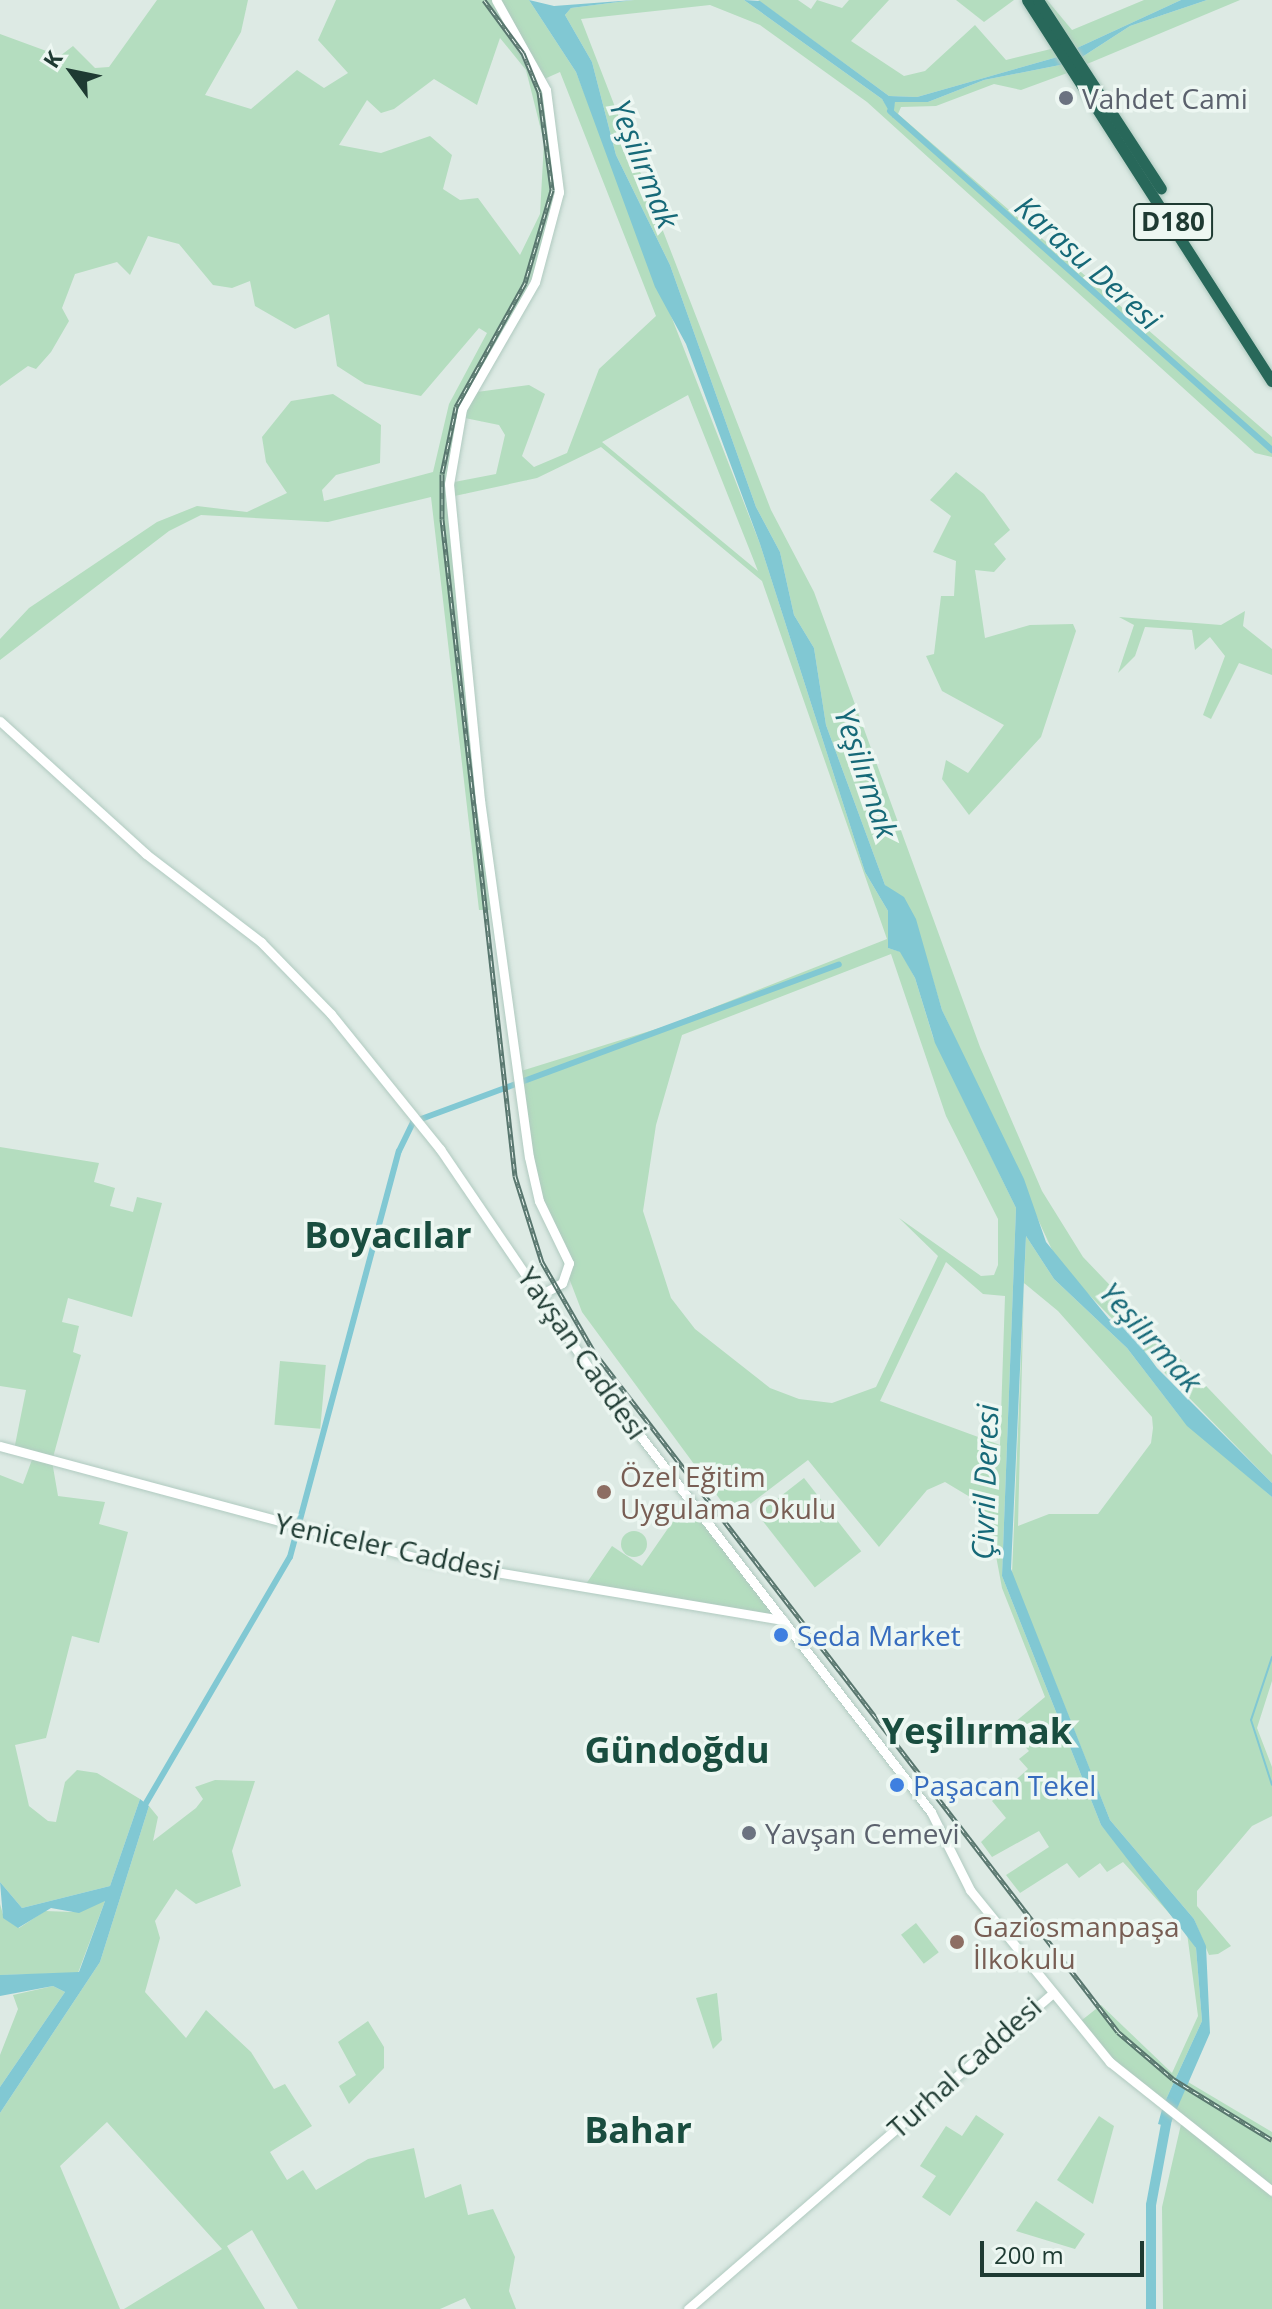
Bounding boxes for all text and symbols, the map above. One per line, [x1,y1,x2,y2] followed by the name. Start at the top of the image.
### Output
[32,32,112,112] north arrow
[35,45,68,73] text: K
[1082,81,1248,115] place label: Vahdet Cami
[1057,89,1075,107] marker: Vahdet Cami
[602,94,686,234] water label: Yeşilırmak
[1008,188,1168,338] water label: Karasu Deresi
[1133,200,1213,244] road number: D180
[827,703,905,843] water label: Yeşilırmak
[304,1213,472,1257] district label: Boyacılar
[511,1261,655,1445] street label: Yavşan Caddesi
[1092,1275,1210,1399] water label: Yeşilırmak
[964,1403,1006,1561] water label: Çivril Deresi
[620,1459,836,1525] place label: Özel Eğitim Uygulama Okulu
[595,1483,613,1501] marker: Özel Eğitim Uygulama Okulu
[272,1506,504,1586] street label: Yeniceler Caddesi
[797,1618,961,1652] place label: Seda Market
[772,1626,790,1644] marker: Seda Market
[882,1709,1072,1753] district label: Yeşilırmak
[584,1728,770,1772] district label: Gündoğdu
[913,1768,1096,1802] place label: Paşacan Tekel
[888,1776,906,1794] marker: Paşacan Tekel
[765,1816,960,1850] place label: Yavşan Cemevi
[740,1824,758,1842] marker: Yavşan Cemevi
[973,1909,1180,1975] place label: Gaziosmanpaşa İlkokulu
[948,1933,966,1951] marker: Gaziosmanpaşa İlkokulu
[880,1989,1048,2145] street label: Turhal Caddesi
[584,2108,692,2152] district label: Bahar
[984,2225,1148,2275] scale bar
[994,2238,1064,2271] text: 200 m

